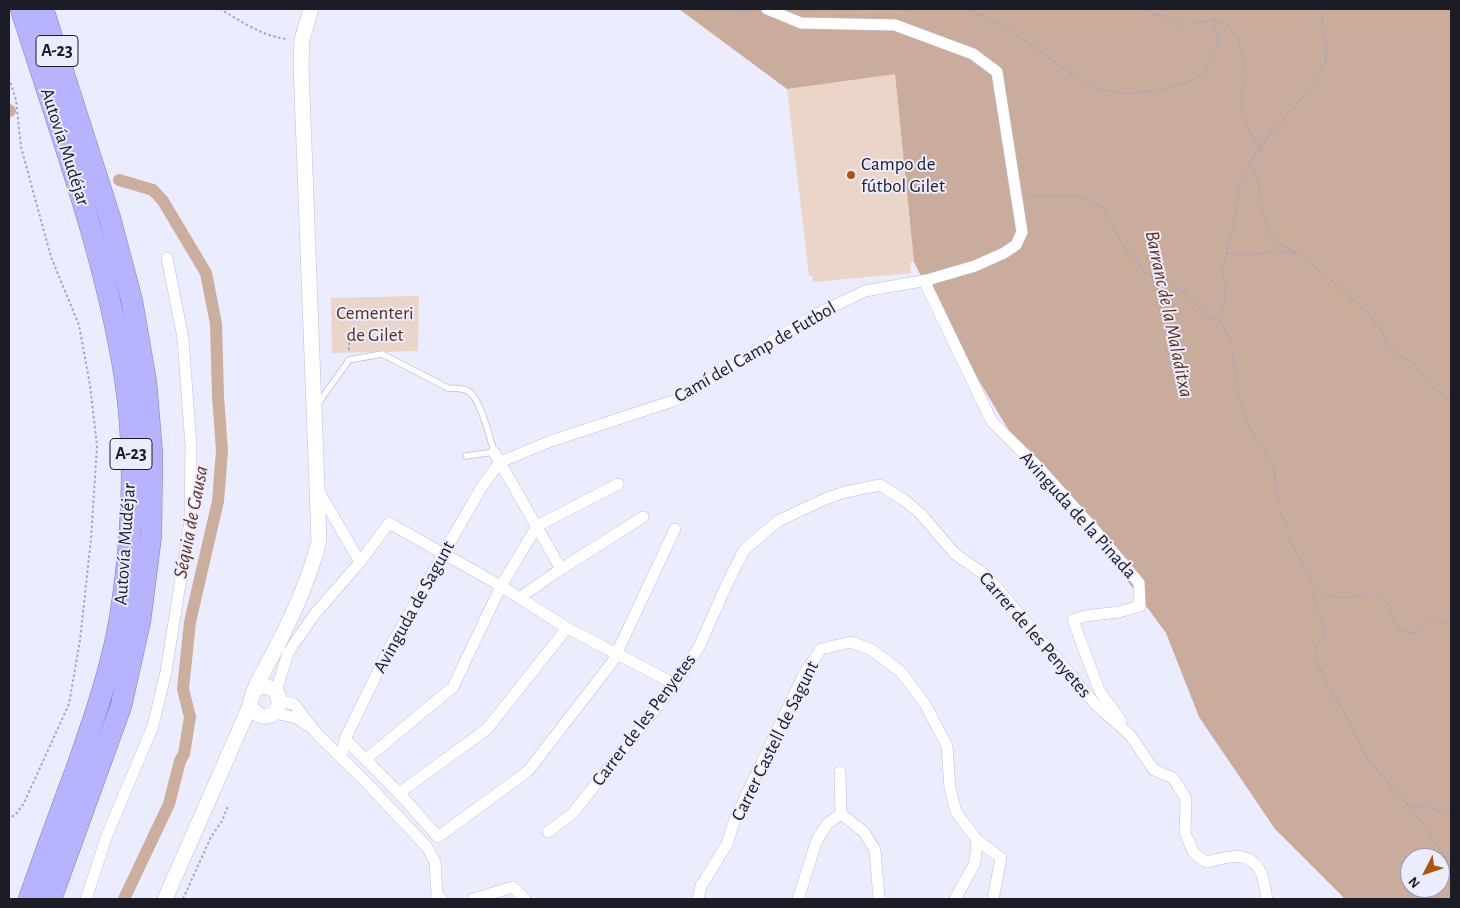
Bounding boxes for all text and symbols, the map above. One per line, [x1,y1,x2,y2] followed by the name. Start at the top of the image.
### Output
[36,36,78,66] road number: A-23
[35,85,95,209] street label: Autovía Mudéjar
[861,153,945,197] place label: Campo de fútbol Gilet
[845,169,857,181] marker: Campo de fútbol Gilet
[1140,228,1198,400] water label: Barranc de la Maladitxa
[670,296,840,408] street label: Camí del Camp de Futbol
[336,302,414,346] park label: Cementeri de Gilet
[110,438,152,469] road number: A-23
[1015,447,1141,583] street label: Avinguda de la Pinada
[168,464,214,580] water label: Séquia de Gausa
[109,482,141,606] street label: Autovía Mudéjar
[368,537,460,677] street label: Avinguda de Sagunt
[974,567,1096,703] street label: Carrer de les Penyetes
[587,649,701,791] street label: Carrer de les Penyetes
[726,657,824,825] street label: Carrer Castell de Sagunt
[1400,848,1450,898] north arrow
[1406,874,1423,890] text: N

